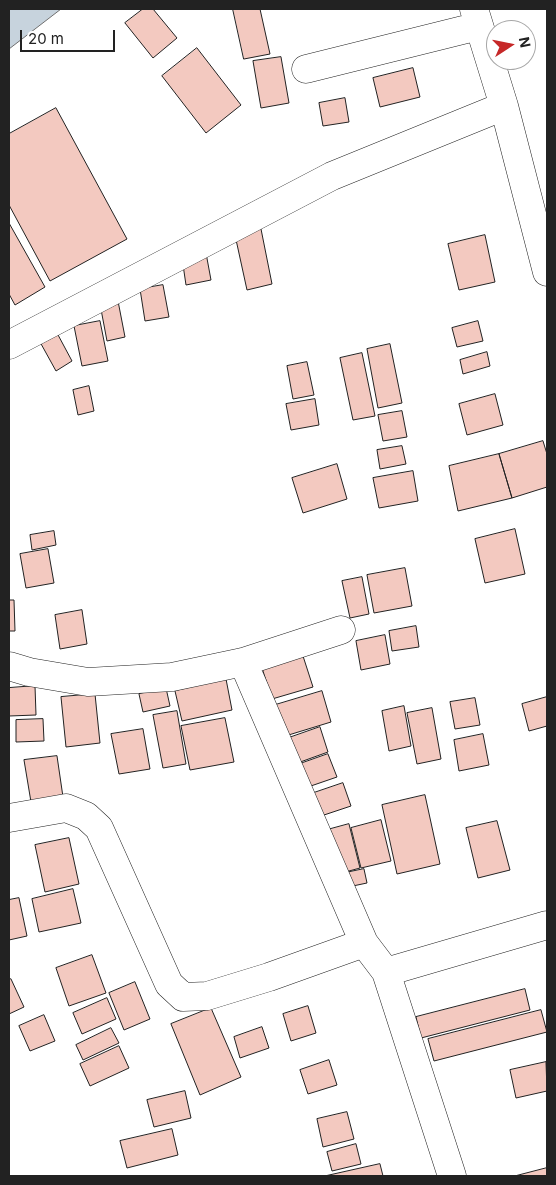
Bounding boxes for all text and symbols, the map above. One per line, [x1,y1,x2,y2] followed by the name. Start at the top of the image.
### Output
[22,20,118,52] scale bar
[486,20,536,70] north arrow
[28,29,64,48] text: 20 m
[516,35,535,49] text: N

